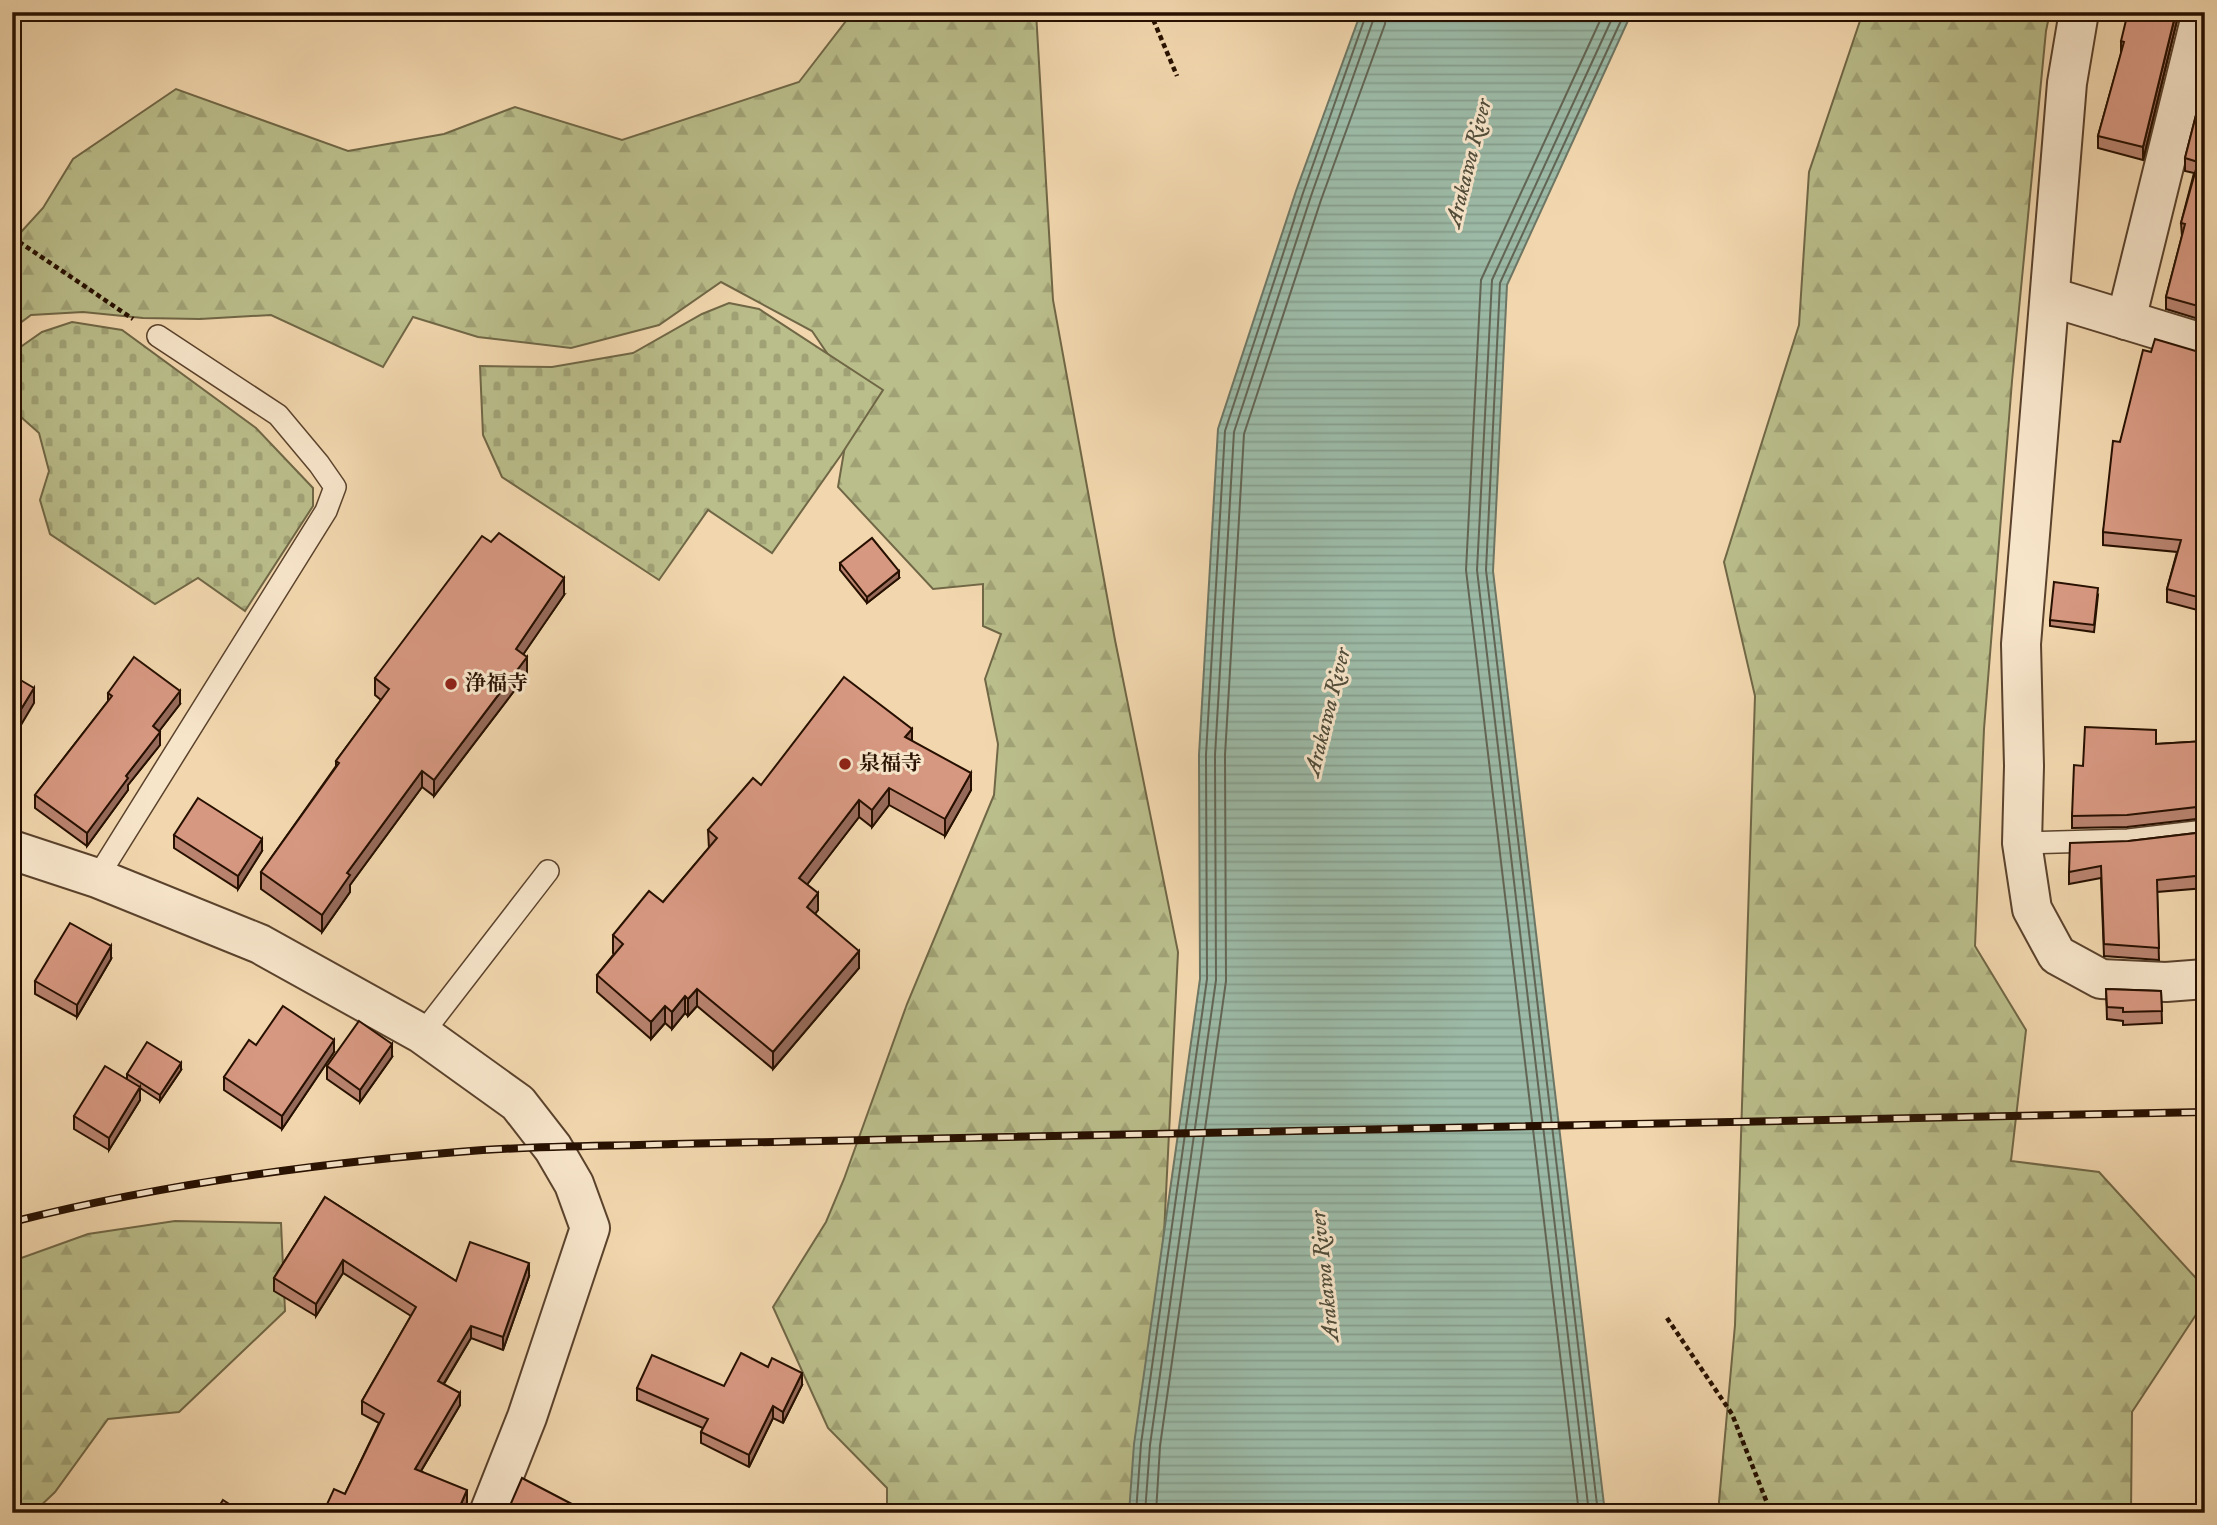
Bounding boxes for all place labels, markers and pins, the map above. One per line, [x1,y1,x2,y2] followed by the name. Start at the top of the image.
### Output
[465,671,528,698] place label: 浄福寺
[443,676,459,692] marker: 浄福寺
[859,751,922,778] place label: 泉福寺
[837,756,853,772] marker: 泉福寺

